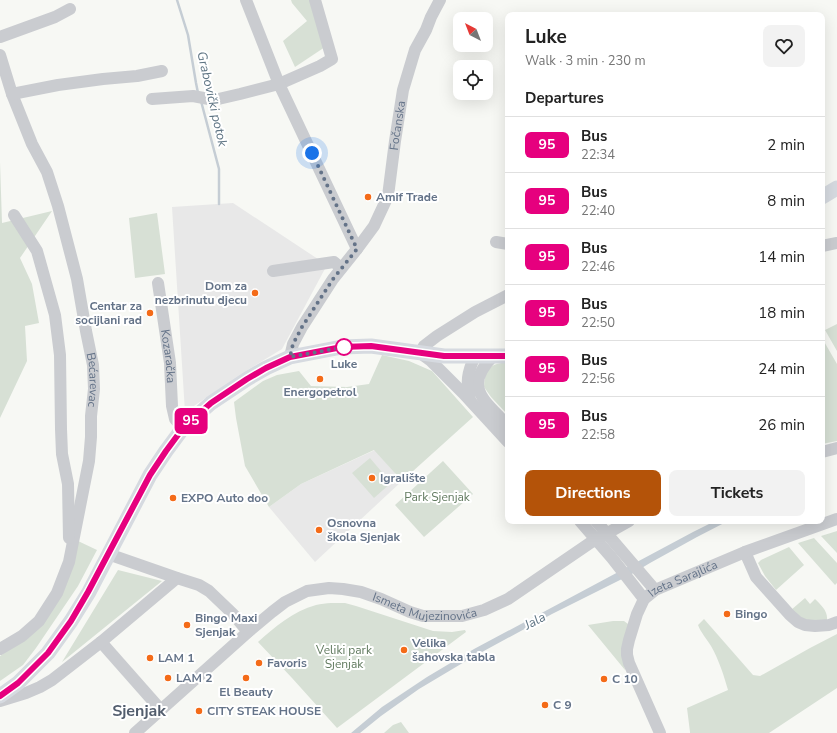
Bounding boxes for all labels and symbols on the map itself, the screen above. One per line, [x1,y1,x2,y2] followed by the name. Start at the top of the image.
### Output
[453,12,493,52] north arrow
[192,50,232,149] water label: Grabovički potok
[386,100,409,151] street label: Fočanska
[302,143,322,163] your location
[376,189,438,205] place label: Amif Trade
[363,192,373,202] marker: Amif Trade
[155,278,247,308] place label: Dom za nezbrinutu djecu
[250,288,260,298] marker: Dom za nezbrinutu djecu
[75,298,142,328] place label: Centar za socijlani rad
[145,308,155,318] marker: Centar za socijlani rad
[157,328,179,384] street label: Kozaračka
[335,338,353,356] marker: Luke
[83,351,102,409] street label: Bećarevac
[331,356,358,372] place label: Luke
[315,374,325,384] marker: Energopetrol
[283,384,357,400] place label: Energopetrol
[173,408,209,434] line badge: 95
[380,470,426,486] place label: Igralište
[367,473,377,483] marker: Igralište
[404,489,471,505] park label: Park Sjenjak
[181,490,268,506] place label: EXPO Auto doo
[168,493,178,503] marker: EXPO Auto doo
[327,515,401,545] place label: Osnovna škola Sjenjak
[314,525,324,535] marker: Osnovna škola Sjenjak
[644,557,720,601] street label: Izeta Sarajlića
[370,589,479,624] street label: Ismeta Mujezinovića
[735,606,768,622] place label: Bingo
[520,608,549,635] water label: Jala
[722,609,732,619] marker: Bingo
[195,610,257,640] place label: Bingo Maxi Sjenjak
[182,620,192,630] marker: Bingo Maxi Sjenjak
[411,635,495,665] place label: Velika šahovska tabla
[315,642,373,672] park label: Veliki park Sjenjak
[399,645,409,655] marker: Velika šahovska tabla
[158,650,194,666] place label: LAM 1
[145,653,155,663] marker: LAM 1
[267,655,307,671] place label: Favoris
[254,658,264,668] marker: Favoris
[176,670,212,686] place label: LAM 2
[612,671,638,687] place label: C 10
[163,673,173,683] marker: LAM 2
[241,673,251,683] marker: El Beauty
[599,674,609,684] marker: C 10
[219,684,273,700] place label: El Beauty
[553,697,572,713] place label: C 9
[112,700,166,722] district label: Sjenjak
[540,700,550,710] marker: C 9
[207,703,321,719] place label: CITY STEAK HOUSE
[194,706,204,716] marker: CITY STEAK HOUSE

